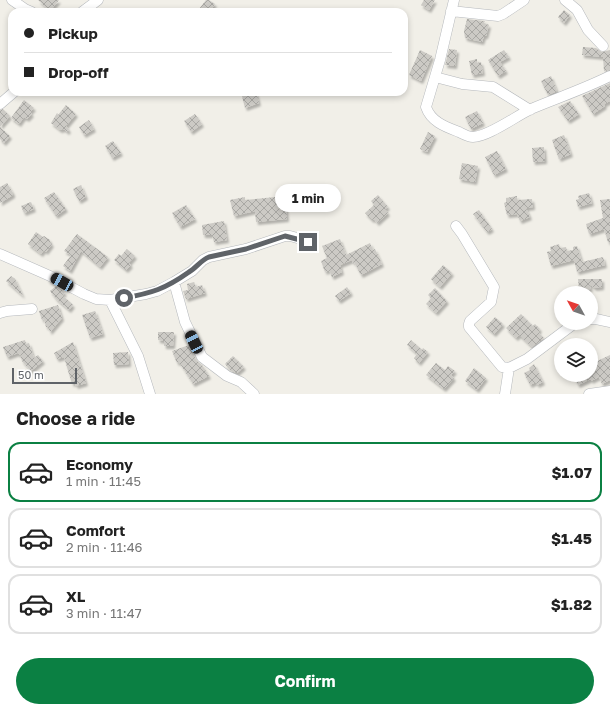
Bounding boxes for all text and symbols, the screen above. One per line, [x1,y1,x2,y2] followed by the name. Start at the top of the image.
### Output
[48,24,98,42] text: Pickup
[48,63,108,81] text: Drop-off
[275,184,341,212] callout: 1 min
[292,190,324,206] text: 1 min
[299,233,317,251] route end
[49,271,75,293] car
[554,286,598,330] north arrow
[554,286,598,382] map controls
[115,289,133,307] route start
[183,329,205,355] car
[554,338,598,382] button: layers
[12,366,77,385] scale bar
[18,368,44,381] text: 50 m
[16,407,135,429] text: Choose a ride
[18,454,54,490] icon: car
[66,455,133,473] text: Economy
[551,463,592,481] text: $1.07
[66,473,141,489] text: 1 min · 11:45
[18,520,54,556] icon: car
[66,521,125,539] text: Comfort
[551,529,592,547] text: $1.45
[66,539,142,555] text: 2 min · 11:46
[18,586,54,622] icon: car
[66,587,85,605] text: XL
[551,595,592,613] text: $1.82
[66,605,142,621] text: 3 min · 11:47
[16,658,594,704] button: Confirm

